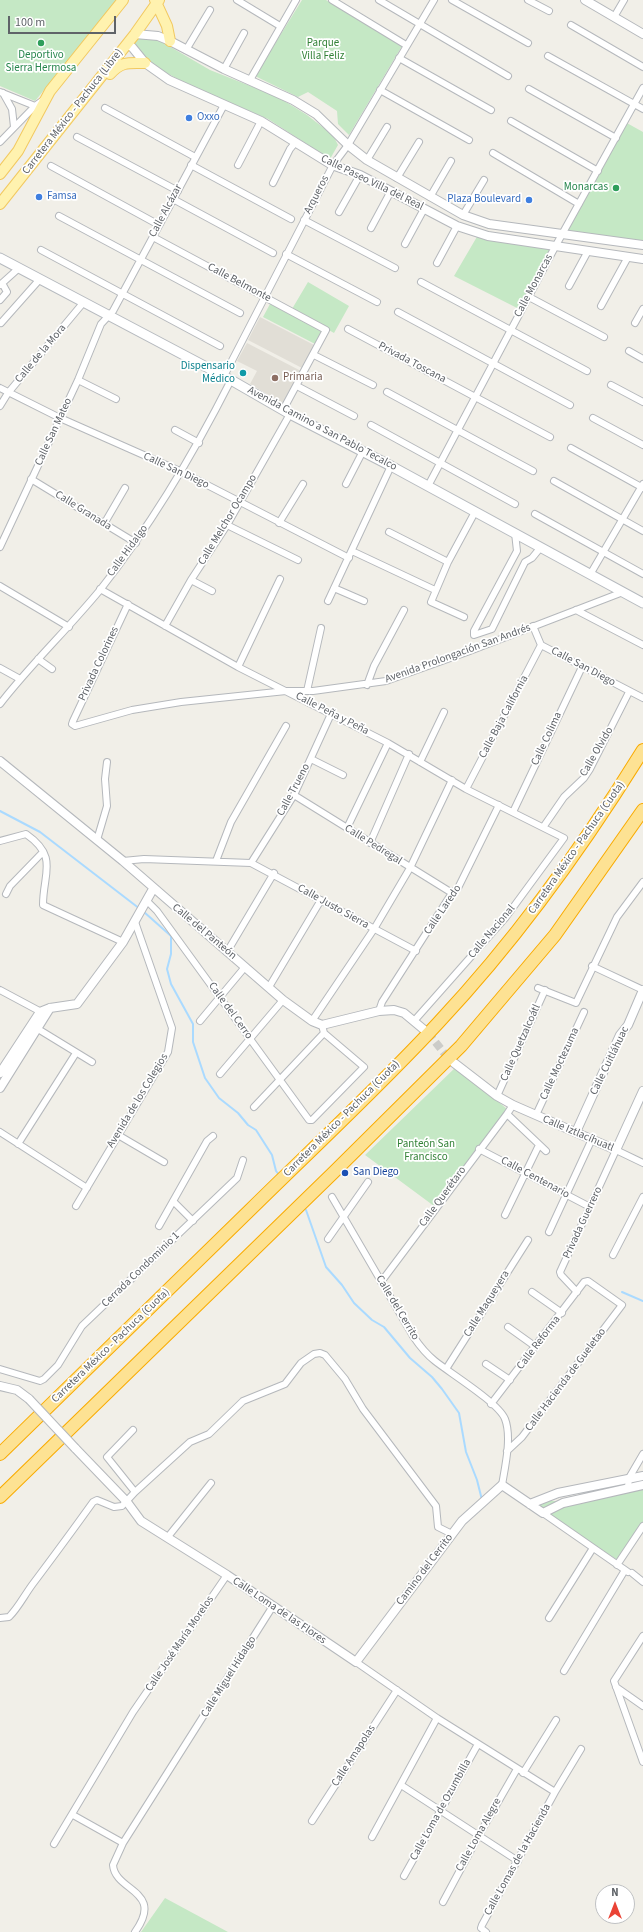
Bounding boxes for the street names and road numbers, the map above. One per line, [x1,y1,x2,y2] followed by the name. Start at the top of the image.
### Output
[20,47,126,177] street label: Carretera México - Pachuca (Libre)
[318,152,426,214] street label: Calle Paseo Villa del Real
[302,174,332,216] street label: Arqueros
[147,182,185,240] street label: Calle Alcázar
[512,252,556,320] street label: Calle Monarcas
[205,261,273,305] street label: Calle Belmonte
[13,322,69,386] street label: Calle de la Mora
[376,340,448,386] street label: Privada Toscana
[245,384,399,474] street label: Avenida Camino a San Pablo Tecalco
[33,396,75,468] street label: Calle San Mateo
[141,450,211,492] street label: Calle San Diego
[196,472,260,568] street label: Calle Melchor Ocampo
[52,488,114,534] street label: Calle Granada
[105,523,151,579] street label: Calle Hidalgo
[383,621,533,687] street label: Avenida Prolongación San Andrés
[76,625,122,703] street label: Privada Colorines
[549,645,617,689] street label: Calle San Diego
[477,673,531,761] street label: Calle Baja California
[293,690,371,738] street label: Calle Peña y Peña
[529,710,565,768] street label: Calle Colima
[578,725,616,779] street label: Calle Olvido
[275,761,313,819] street label: Calle Trueno
[526,779,628,917] street label: Carretera México - Pachuca (Cuota)
[342,822,404,868] street label: Calle Pedregal
[295,882,371,932] street label: Calle Justo Sierra
[422,883,464,937] street label: Calle Laredo
[169,901,239,963] street label: Calle del Panteón
[466,903,518,961] street label: Calle Nacional
[205,980,255,1042] street label: Calle del Cerro
[498,1003,544,1083] street label: Calle Quetzalcoátl
[588,1025,632,1097] street label: Calle Cuitláhuac
[537,1026,583,1102] street label: Calle Moctezuma
[105,1052,171,1150] street label: Avenida de los Colegios
[281,1058,403,1180] street label: Carretera México - Pachuca (Cuota)
[540,1113,616,1155] street label: Calle Iztlacíhuatl
[498,1154,572,1202] street label: Calle Centenario
[417,1164,469,1230] street label: Calle Querétaro
[561,1185,605,1261] street label: Privada Guerrero
[99,1229,183,1311] street label: Cerrada Condominio 1
[461,1268,513,1340] street label: Calle Maqueyera
[372,1273,422,1343] street label: Calle del Cerrito
[49,1286,173,1406] street label: Carretera México - Pachuca (Cuota)
[514,1313,564,1373] street label: Calle Reforma
[523,1326,609,1434] street label: Calle Hacienda de Gueletao
[394,1532,456,1608] street label: Camino del Cerrito
[230,1575,328,1647] street label: Calle Loma de las Flores
[143,1594,217,1694] street label: Calle José María Morelos
[199,1634,259,1720] street label: Calle Miguel Hidalgo
[329,1723,379,1789] street label: Calle Amapolas
[408,1757,474,1863] street label: Calle Loma de Ozumbilla
[453,1796,505,1874] street label: Calle Loma Alegre
[482,1802,554,1918] street label: Calle Lomas de la Hacienda

